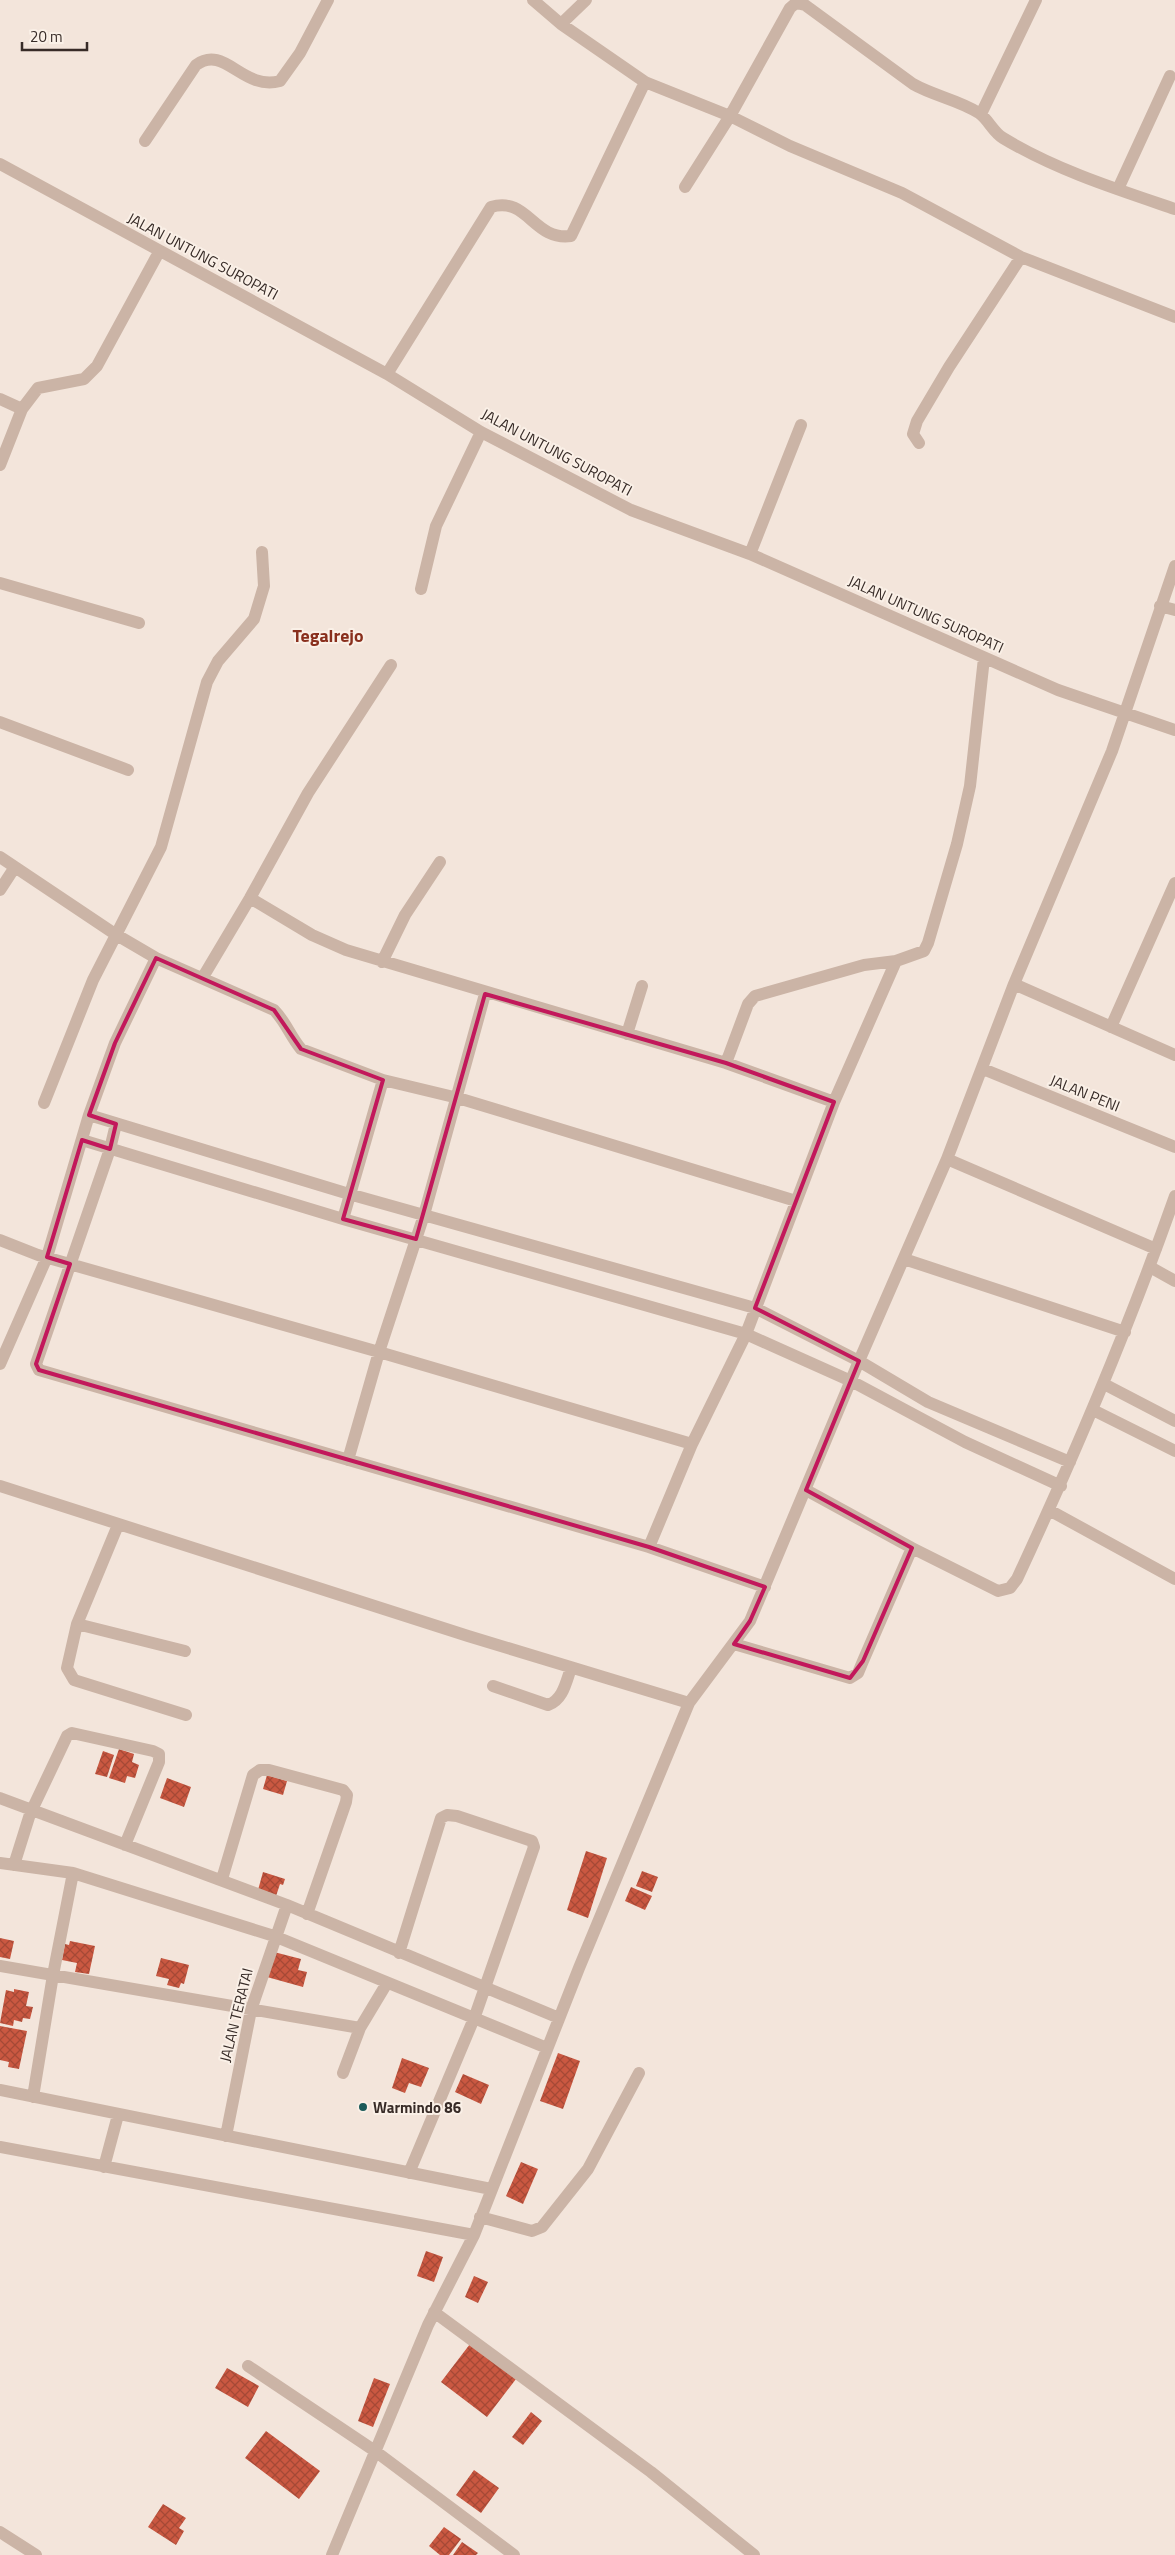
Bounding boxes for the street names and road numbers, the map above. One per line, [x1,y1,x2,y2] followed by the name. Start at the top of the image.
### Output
[123,206,283,306] street label: JALAN UNTUNG SUROPATI
[477,402,637,502] street label: JALAN UNTUNG SUROPATI
[845,569,1007,659] street label: JALAN UNTUNG SUROPATI
[1046,1069,1124,1117] street label: JALAN PENI
[213,1966,259,2064] street label: JALAN TERATAI

